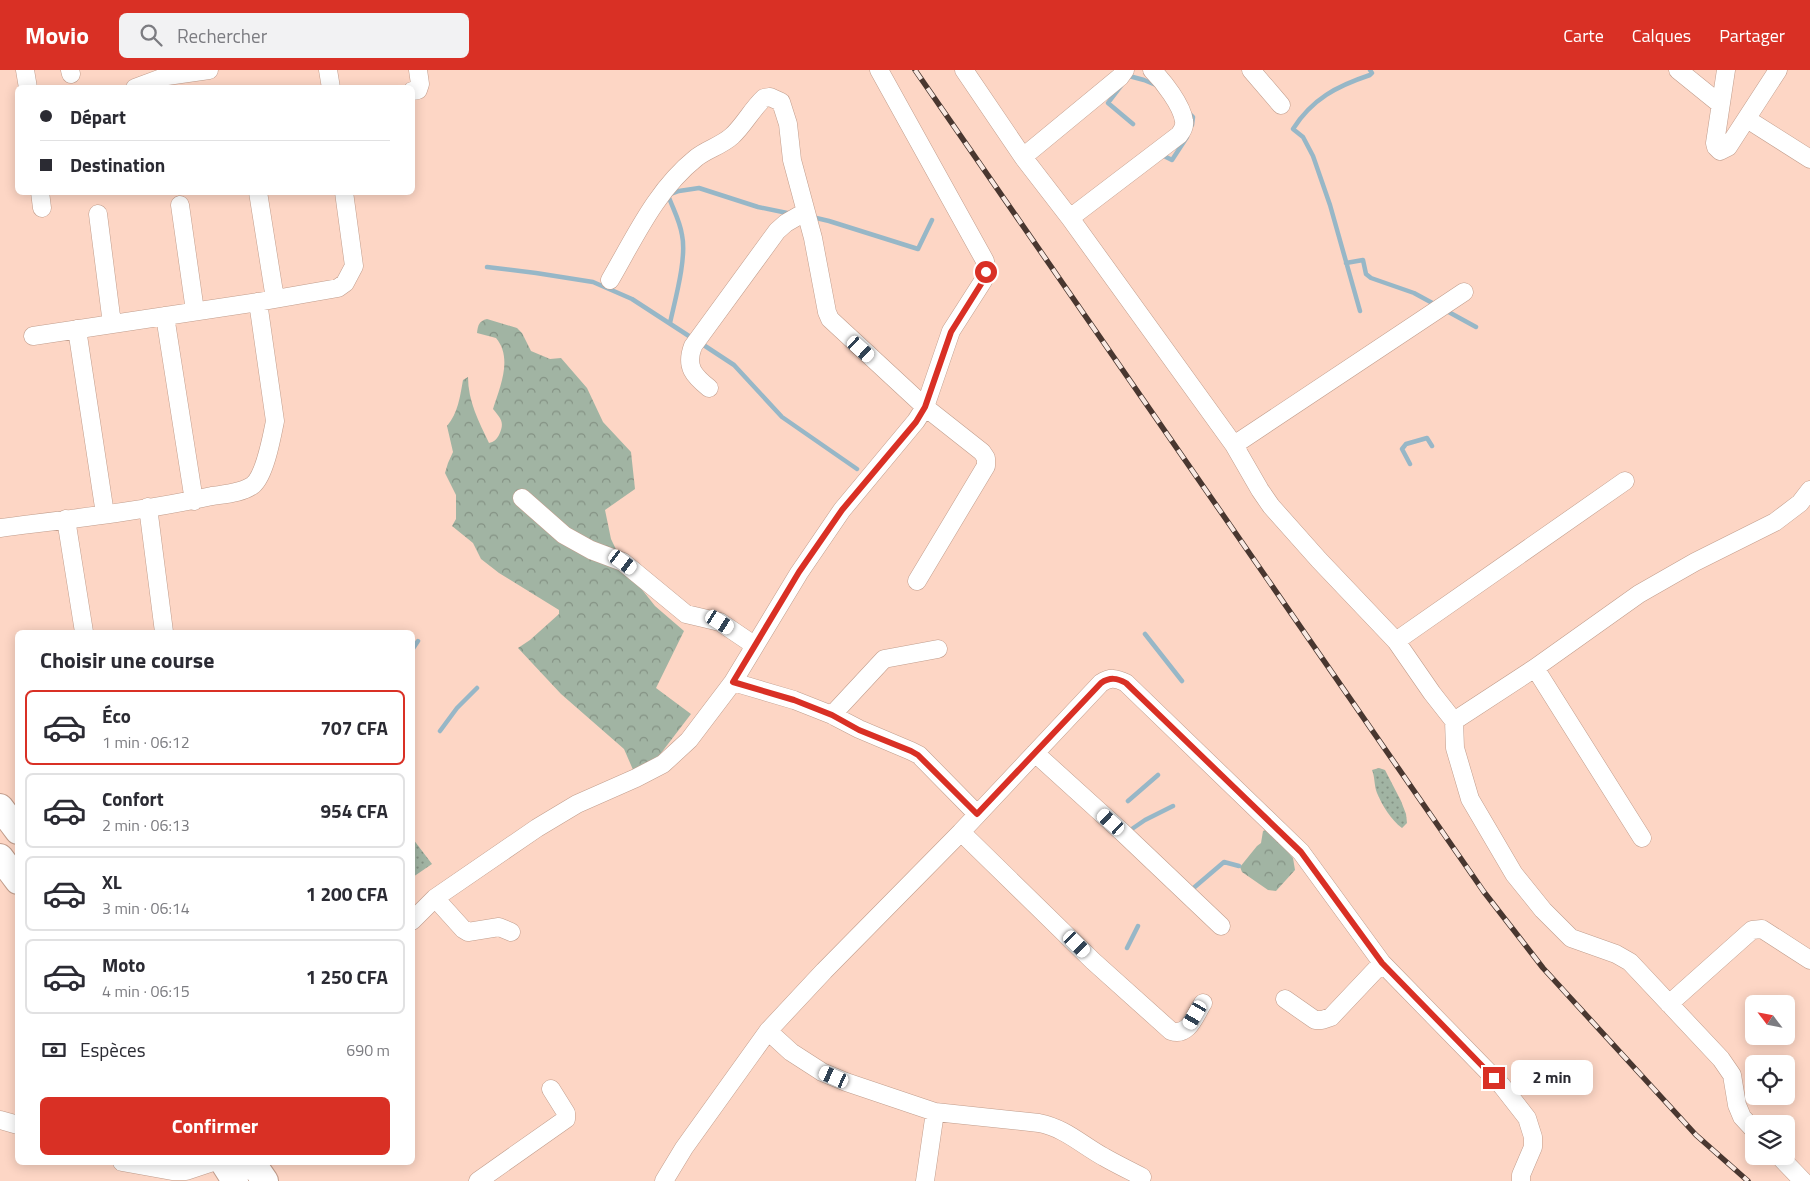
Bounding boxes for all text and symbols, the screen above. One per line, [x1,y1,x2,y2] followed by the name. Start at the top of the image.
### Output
[119,13,469,58] search box
[25,17,89,53] text: Movio
[137,21,165,49] icon: search
[177,21,267,50] text: Rechercher
[1563,22,1604,49] text: Carte
[1632,22,1691,49] text: Calques
[1719,22,1785,49] text: Partager
[70,102,126,131] text: Départ
[70,150,165,179] text: Destination
[975,261,997,283] route start
[844,333,877,365] car
[606,547,639,577] car
[703,608,736,636] car
[40,643,214,677] text: Choisir une course
[102,701,131,730] text: Éco
[42,705,87,750] icon: car
[320,713,388,742] text: 707 CFA
[102,730,190,754] text: 1 min · 06:12
[102,784,164,813] text: Confort
[42,788,87,833] icon: car
[320,796,388,825] text: 954 CFA
[1094,806,1127,838] car
[102,813,190,837] text: 2 min · 06:13
[102,867,122,896] text: XL
[42,871,87,916] icon: car
[306,879,388,908] text: 1 200 CFA
[102,896,190,920] text: 3 min · 06:14
[1061,928,1092,960] car
[102,950,145,979] text: Moto
[42,954,87,999] icon: car
[306,962,388,991] text: 1 250 CFA
[102,979,190,1003] text: 4 min · 06:15
[1745,995,1795,1045] north arrow
[1745,995,1795,1165] map controls
[1181,998,1208,1032] car
[80,1035,146,1064] text: Espèces
[40,1036,68,1064] icon: cash
[346,1038,390,1062] text: 690 m
[1745,1055,1795,1105] button: locate
[1512,1060,1594,1096] callout: 2 min
[817,1064,850,1090] car
[1533,1065,1571,1089] text: 2 min
[1483,1067,1505,1089] route end
[40,1097,390,1155] button: Confirmer
[1745,1115,1795,1165] button: layers

